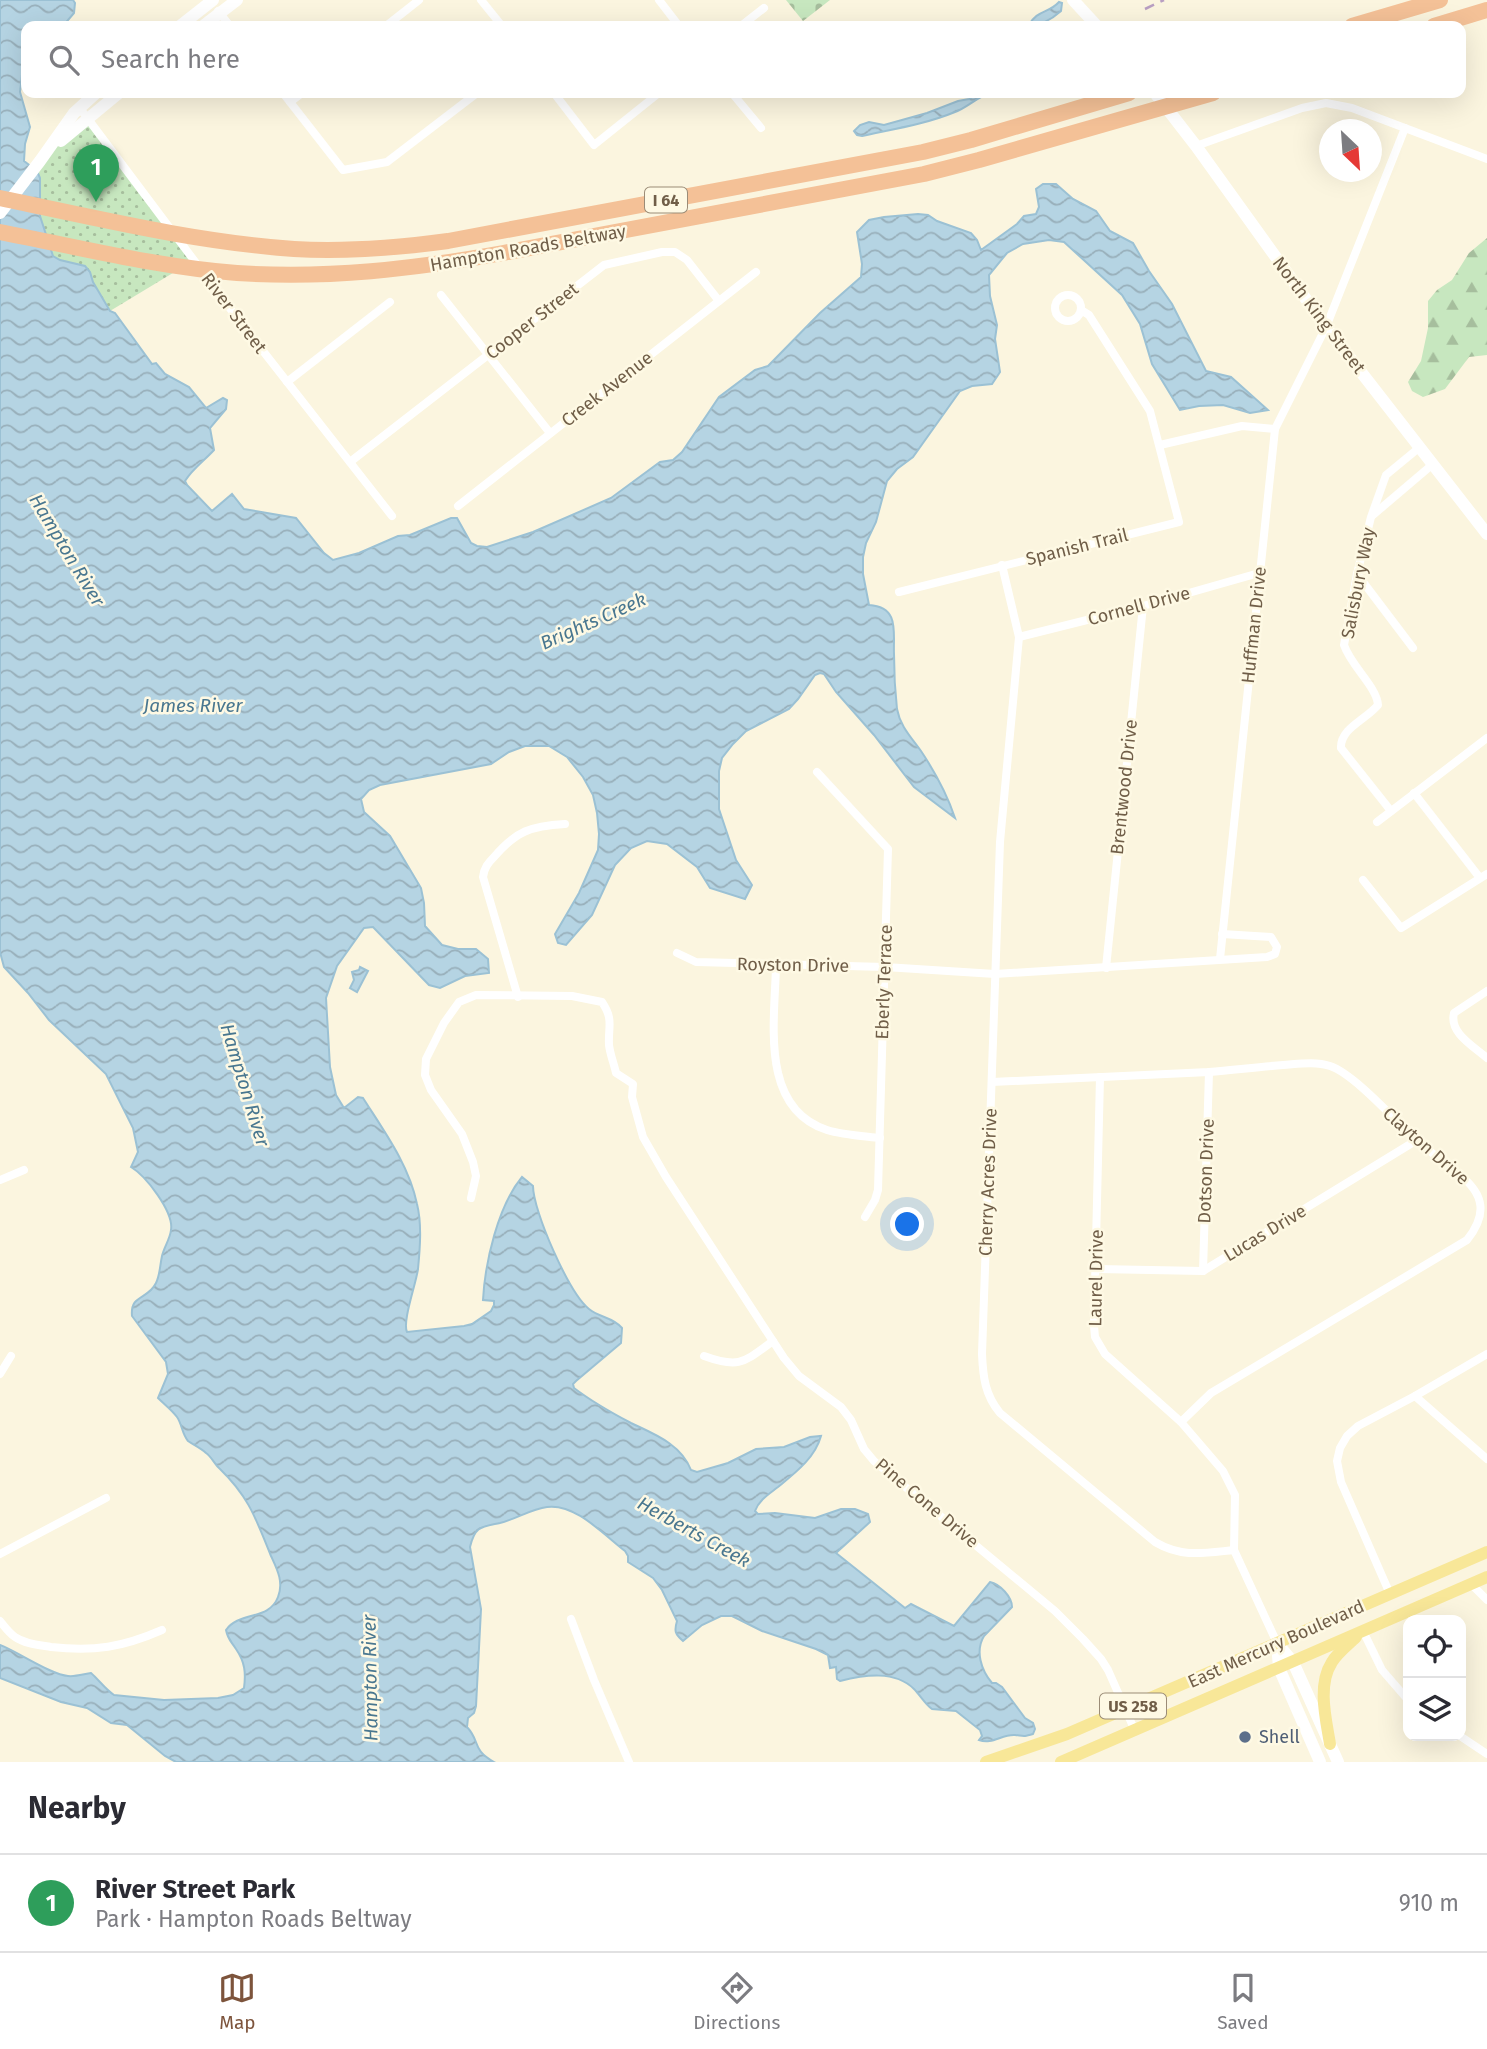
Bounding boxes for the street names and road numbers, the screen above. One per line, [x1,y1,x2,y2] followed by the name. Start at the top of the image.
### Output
[645,188,687,212] road number: I 64
[428,220,628,276] street label: Hampton Roads Beltway
[1268,252,1370,378] street label: North King Street
[197,268,272,358] street label: River Street
[481,278,583,364] street label: Cooper Street
[557,347,657,431] street label: Creek Avenue
[1024,524,1130,570] street label: Spanish Trail
[1336,525,1380,640] street label: Salisbury Way
[1237,565,1271,685] street label: Huffman Drive
[1085,582,1193,630] street label: Cornell Drive
[1106,718,1142,856] street label: Brentwood Drive
[871,924,897,1040] street label: Eberly Terrace
[737,953,849,977] street label: Royston Drive
[1378,1102,1474,1190] street label: Clayton Drive
[974,1108,1002,1256] street label: Cherry Acres Drive
[1193,1118,1219,1224] street label: Dotson Drive
[1220,1200,1310,1266] street label: Lucas Drive
[1084,1229,1108,1327] street label: Laurel Drive
[871,1453,983,1553] street label: Pine Cone Drive
[1184,1595,1368,1693] street label: East Mercury Boulevard
[1100,1694,1166,1718] road number: US 258

